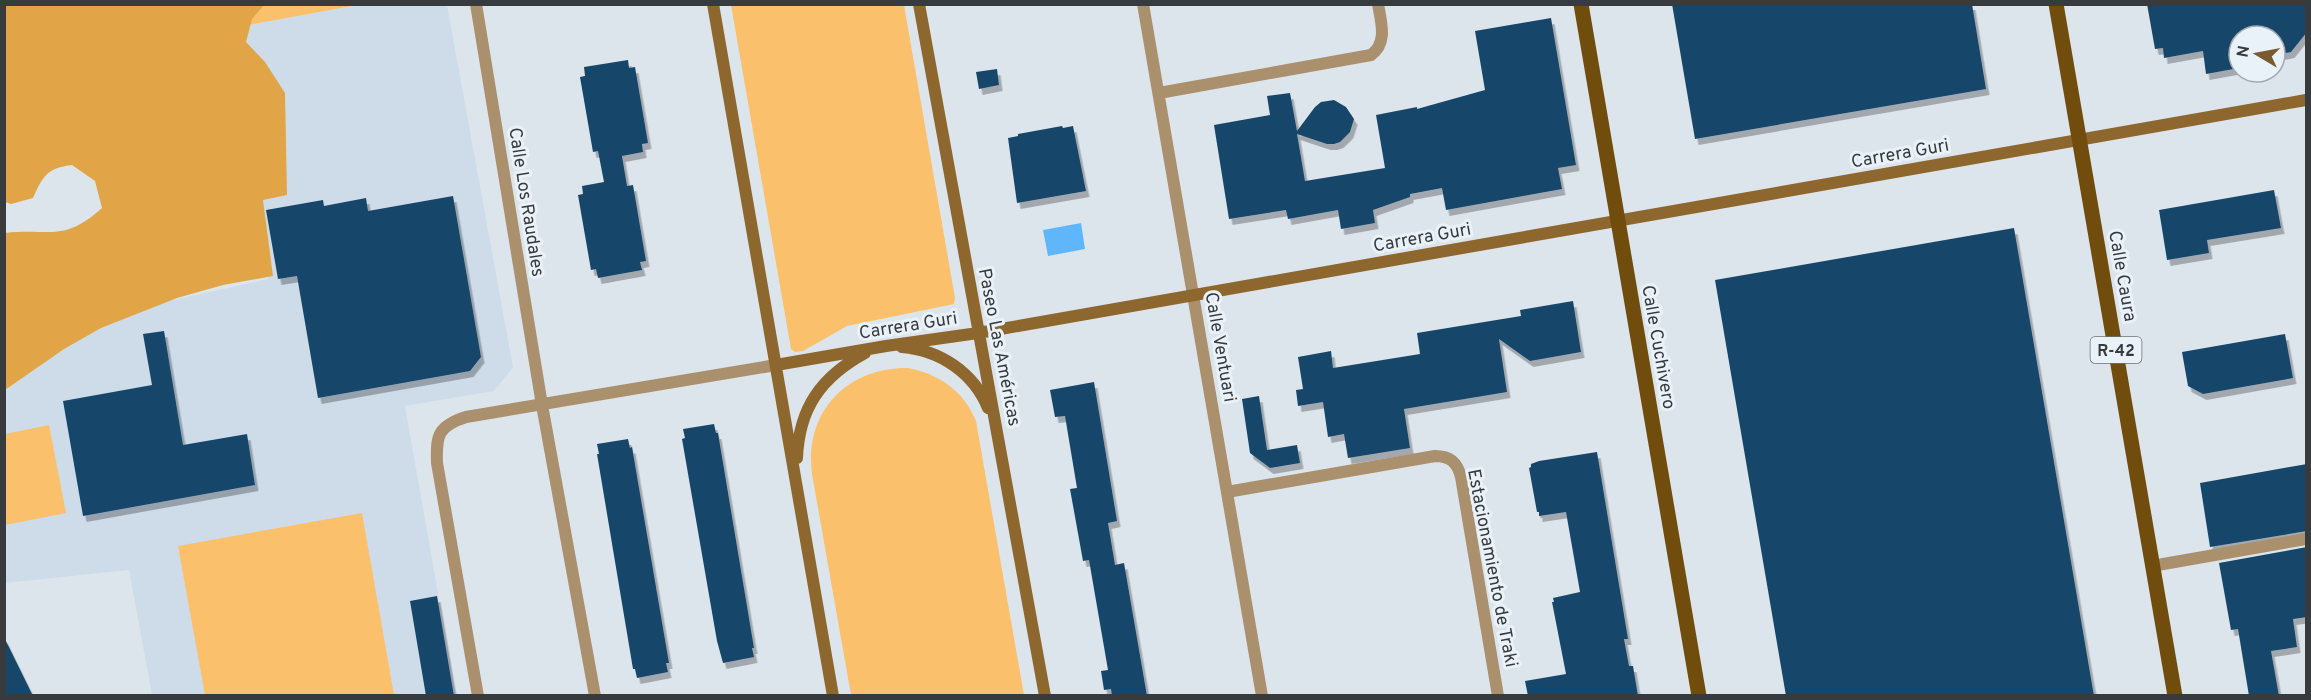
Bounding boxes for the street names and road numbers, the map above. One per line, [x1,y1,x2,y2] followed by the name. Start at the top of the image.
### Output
[502,126,549,278] street label: Calle Los Raudales
[1849,135,1951,174] street label: Carrera Guri
[1371,219,1473,258] street label: Carrera Guri
[2102,229,2141,324] street label: Calle Caura
[972,267,1025,428] street label: Paseo Las Américas
[1635,283,1680,411] street label: Calle Cuchivero
[1199,290,1241,404] street label: Calle Ventuari
[857,307,959,346] street label: Carrera Guri
[2090,337,2142,363] road number: R-42
[1461,467,1522,669] street label: Estacionamiento de Traki

